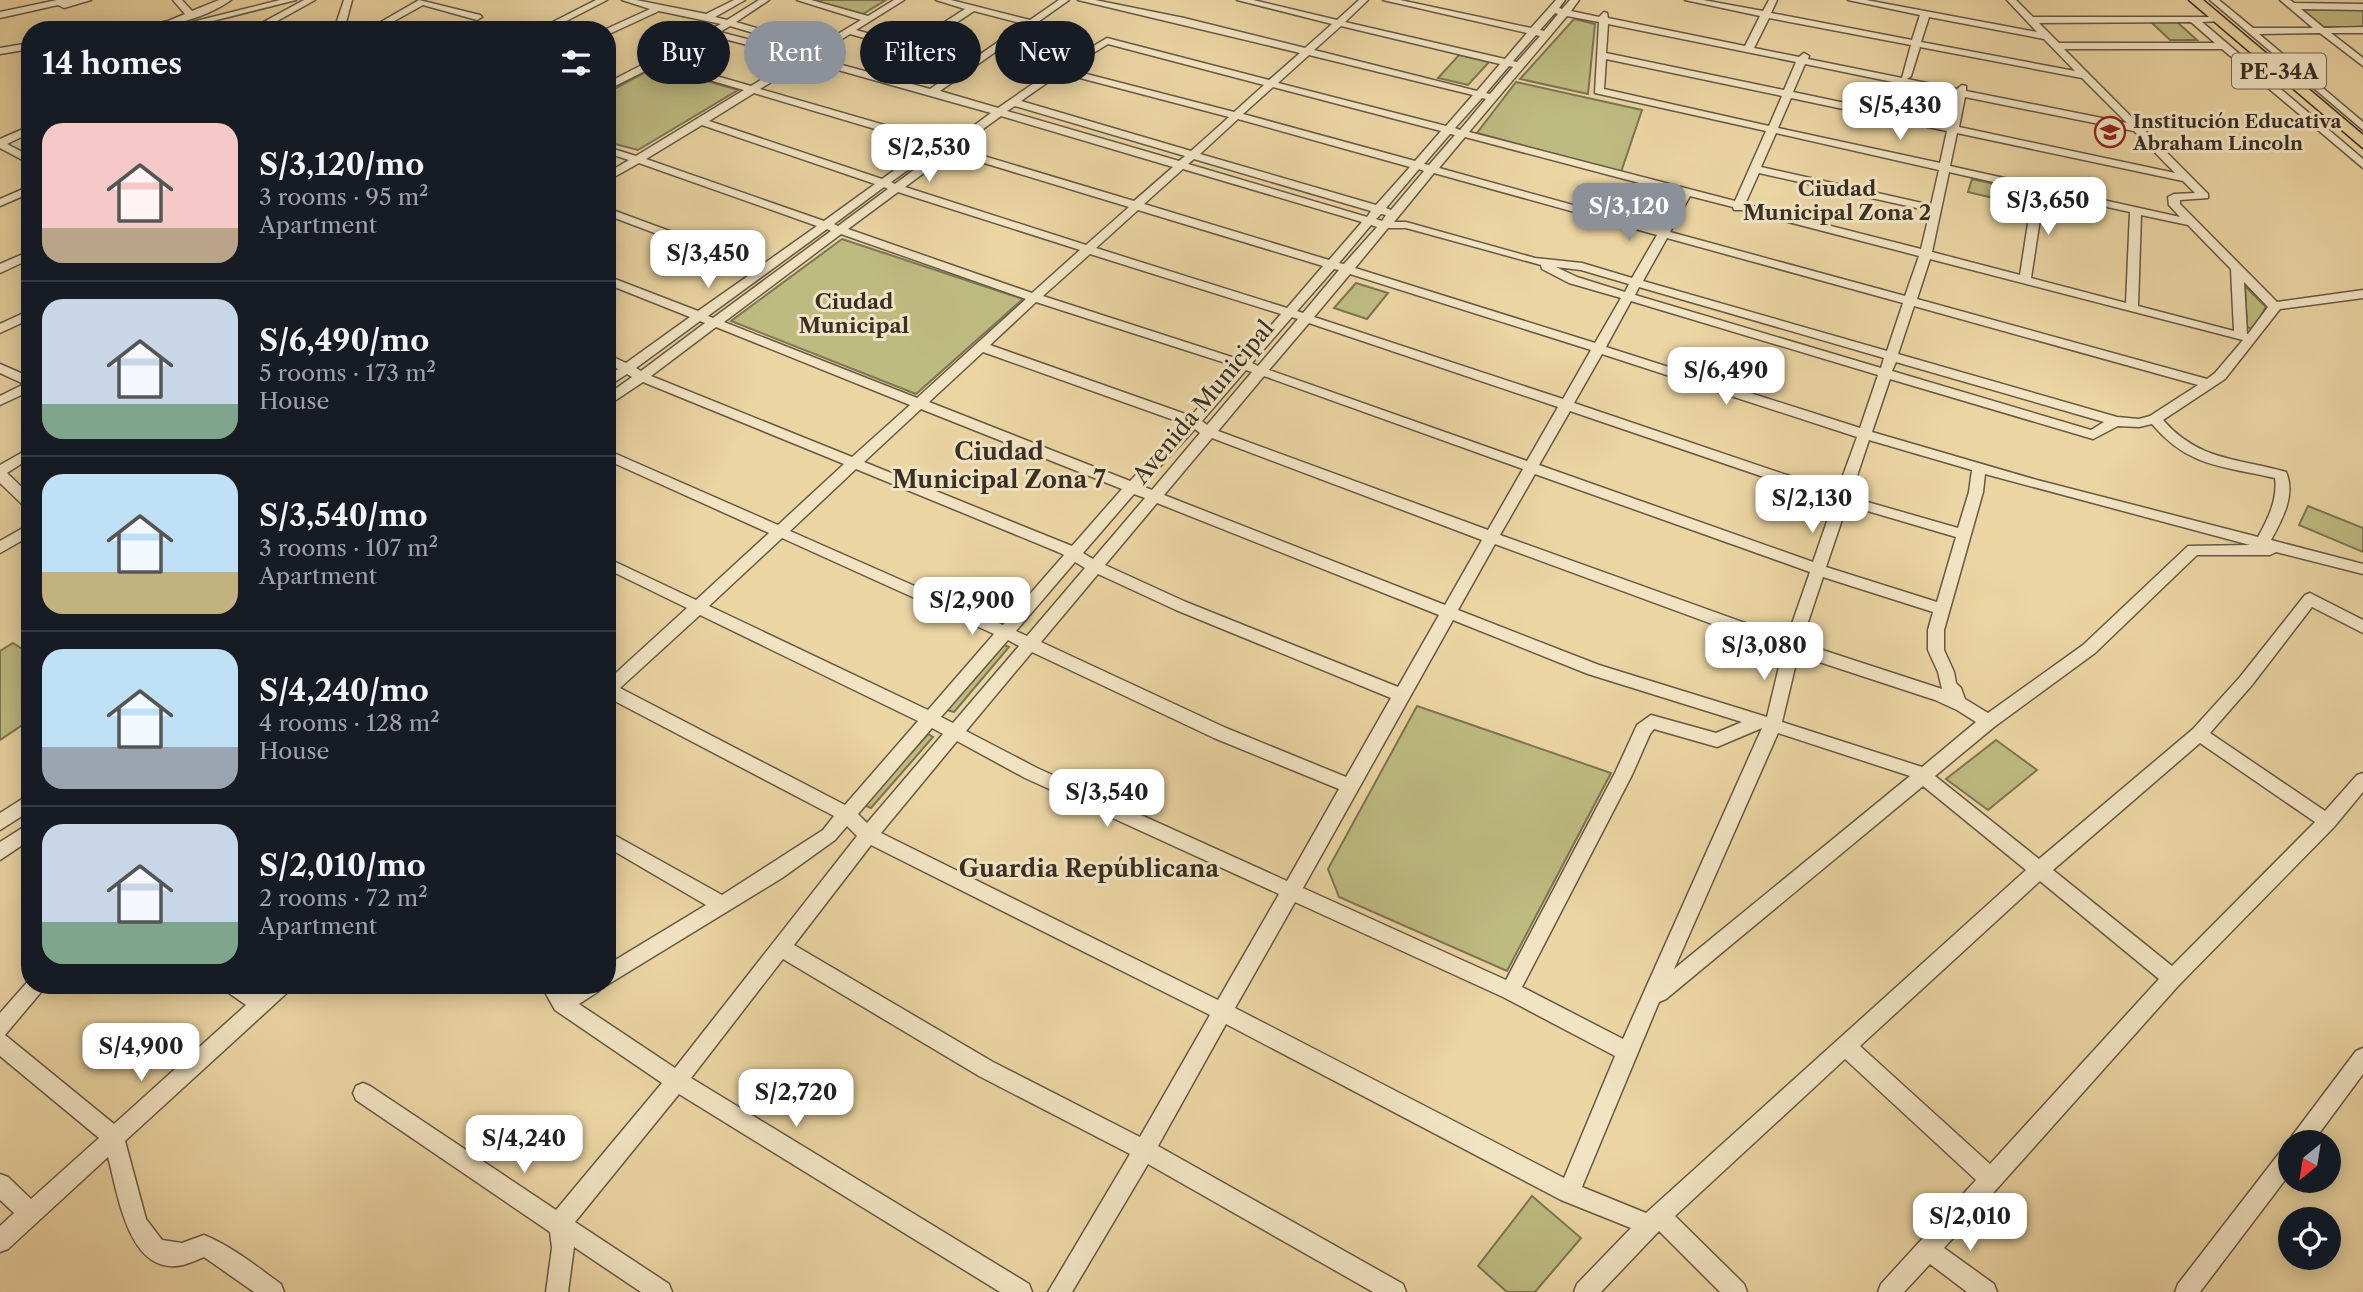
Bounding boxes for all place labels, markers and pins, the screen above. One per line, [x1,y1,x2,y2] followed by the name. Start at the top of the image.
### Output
[1835,82,1965,142] pin: S/5,430
[2132,110,2342,155] place label: Institución Educativa Abraham Lincoln
[2093,115,2127,149] school or university icon: Institución Educativa Abraham Lincoln
[864,124,994,184] pin: S/2,530
[1983,177,2113,237] pin: S/3,650
[1564,184,1694,243] pin: S/3,120
[643,230,773,290] pin: S/3,450
[1661,348,1791,407] pin: S/6,490
[1747,476,1877,535] pin: S/2,130
[907,578,1037,637] pin: S/2,900
[1699,622,1829,682] pin: S/3,080
[1042,770,1172,829] pin: S/3,540
[76,1024,206,1083] pin: S/4,900
[731,1070,861,1129] pin: S/2,720
[459,1116,589,1175] pin: S/4,240
[1905,1194,2035,1253] pin: S/2,010

